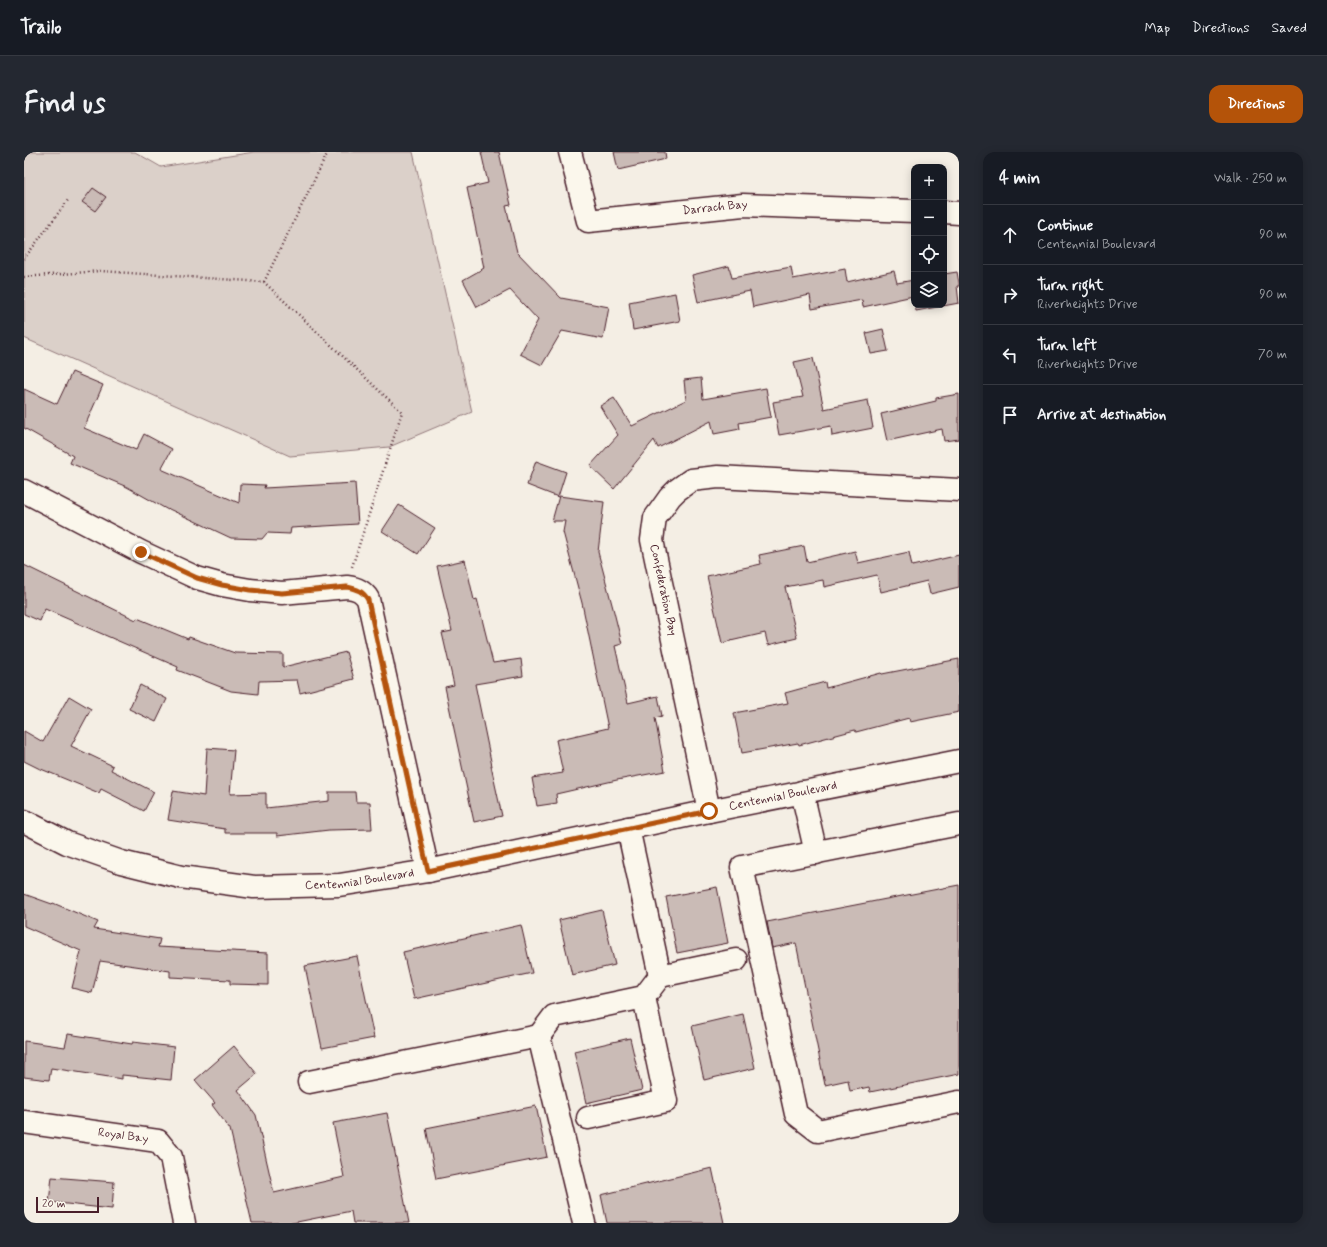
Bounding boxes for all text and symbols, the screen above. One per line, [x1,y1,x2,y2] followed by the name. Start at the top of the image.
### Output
[20,15,62,40] text: Trailo
[1144,19,1170,37] text: Map
[1192,19,1250,37] text: Directions
[1272,19,1307,37] text: Saved
[1209,85,1303,123] button: Directions
[24,86,105,123] text: Find us
[911,164,947,308] map controls
[911,164,947,200] button: +
[999,167,1040,189] text: 4 min
[1214,170,1287,187] text: Walk · 250 m
[682,197,748,219] street label: Darrach Bay
[911,200,947,236] button: −
[1037,216,1093,236] text: Continue
[999,224,1021,246] icon: ahead
[1259,226,1287,243] text: 90 m
[911,236,947,272] button: locate
[1037,236,1156,253] text: Centennial Boulevard
[911,272,947,308] button: layers
[1037,276,1104,296] text: Turn right
[999,284,1021,306] icon: right
[1259,286,1287,303] text: 90 m
[1037,296,1138,313] text: Riverheights Drive
[1037,336,1097,356] text: Turn left
[999,344,1021,366] icon: left
[1258,346,1287,363] text: 70 m
[1037,356,1138,373] text: Riverheights Drive
[999,404,1021,426] icon: arrive
[1037,405,1166,425] text: Arrive at destination
[132,543,150,561] route end
[645,543,681,637] street label: Confederation Bay
[728,778,838,815] street label: Centennial Boulevard
[700,802,718,820] route start
[305,865,415,894] street label: Centennial Boulevard
[97,1125,149,1148] street label: Royal Bay
[36,1195,99,1214] scale bar
[42,1197,65,1211] text: 20 m

